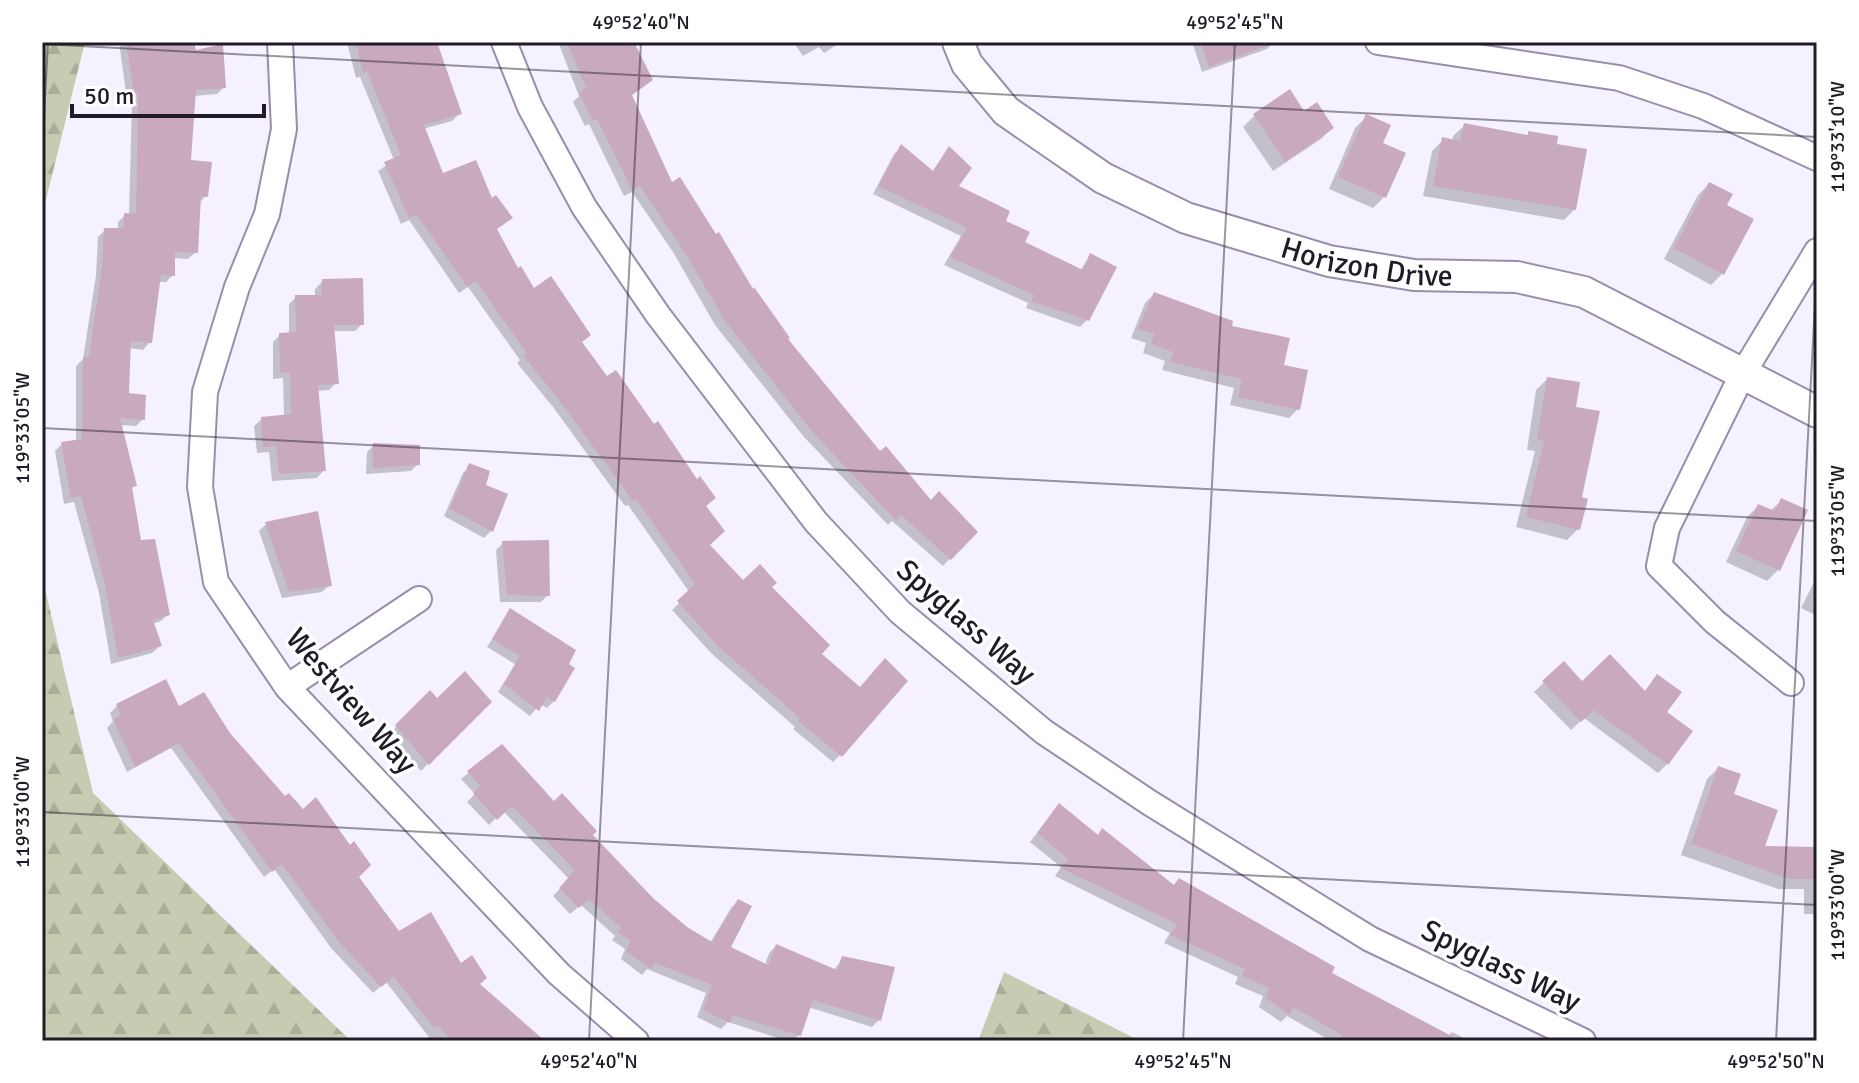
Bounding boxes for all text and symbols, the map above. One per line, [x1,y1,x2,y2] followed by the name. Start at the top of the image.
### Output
[592,10,690,35] text: 49°52'40"N
[1186,10,1284,35] text: 49°52'45"N
[72,68,264,118] scale bar
[84,81,134,111] text: 50 m
[1825,81,1850,193] text: 119°33'10"W
[1276,229,1453,294] street label: Horizon Drive
[10,372,35,484] text: 119°33'05"W
[1825,465,1850,577] text: 119°33'05"W
[889,551,1043,693] street label: Spyglass Way
[278,621,424,781] street label: Westview Way
[10,756,35,868] text: 119°33'00"W
[1825,849,1850,961] text: 119°33'00"W
[1415,912,1587,1020] street label: Spyglass Way
[540,1049,638,1074] text: 49°52'40"N
[1134,1049,1232,1074] text: 49°52'45"N
[1727,1049,1825,1074] text: 49°52'50"N

